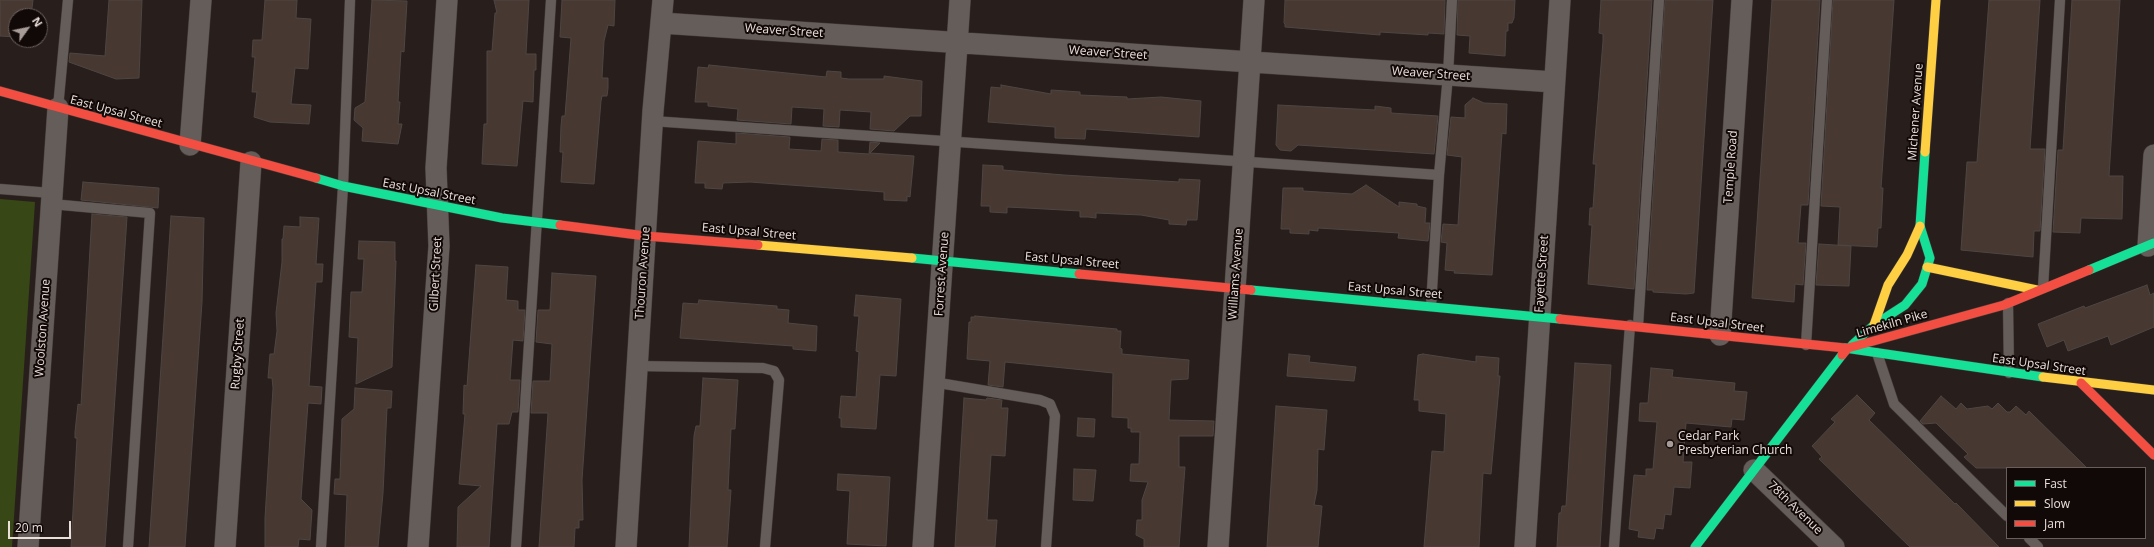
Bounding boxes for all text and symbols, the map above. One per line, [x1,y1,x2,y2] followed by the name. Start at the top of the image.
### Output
[8,8,48,48] north arrow
[29,14,46,30] text: N
[744,21,824,41] street label: Weaver Street
[1068,43,1148,63] street label: Weaver Street
[1905,63,1927,161] street label: Michener Avenue
[1391,64,1471,84] street label: Weaver Street
[68,93,164,131] street label: East Upsal Street
[1721,130,1741,204] street label: Temple Road
[381,176,477,208] street label: East Upsal Street
[701,221,797,243] street label: East Upsal Street
[633,226,653,320] street label: Thouron Avenue
[1226,228,1246,320] street label: Williams Avenue
[932,231,952,317] street label: Forrest Avenue
[1532,235,1552,313] street label: Fayette Street
[427,236,445,312] street label: Gilbert Street
[1024,250,1120,272] street label: East Upsal Street
[32,279,54,377] street label: Woolston Avenue
[1347,280,1443,302] street label: East Upsal Street
[1855,307,1929,341] street label: Limekiln Pike
[1669,310,1765,336] street label: East Upsal Street
[228,318,248,390] street label: Rugby Street
[1991,351,2087,379] street label: East Upsal Street
[1678,430,1792,458] place label: Cedar Park Presbyterian Church
[1665,439,1675,449] marker: Cedar Park Presbyterian Church
[2006,467,2146,539] legend
[2044,475,2067,492] text: Fast
[1765,478,1825,538] street label: 78th Avenue
[2044,495,2070,512] text: Slow
[10,513,73,539] scale bar
[2044,515,2065,532] text: Jam
[15,519,43,536] text: 20 m

